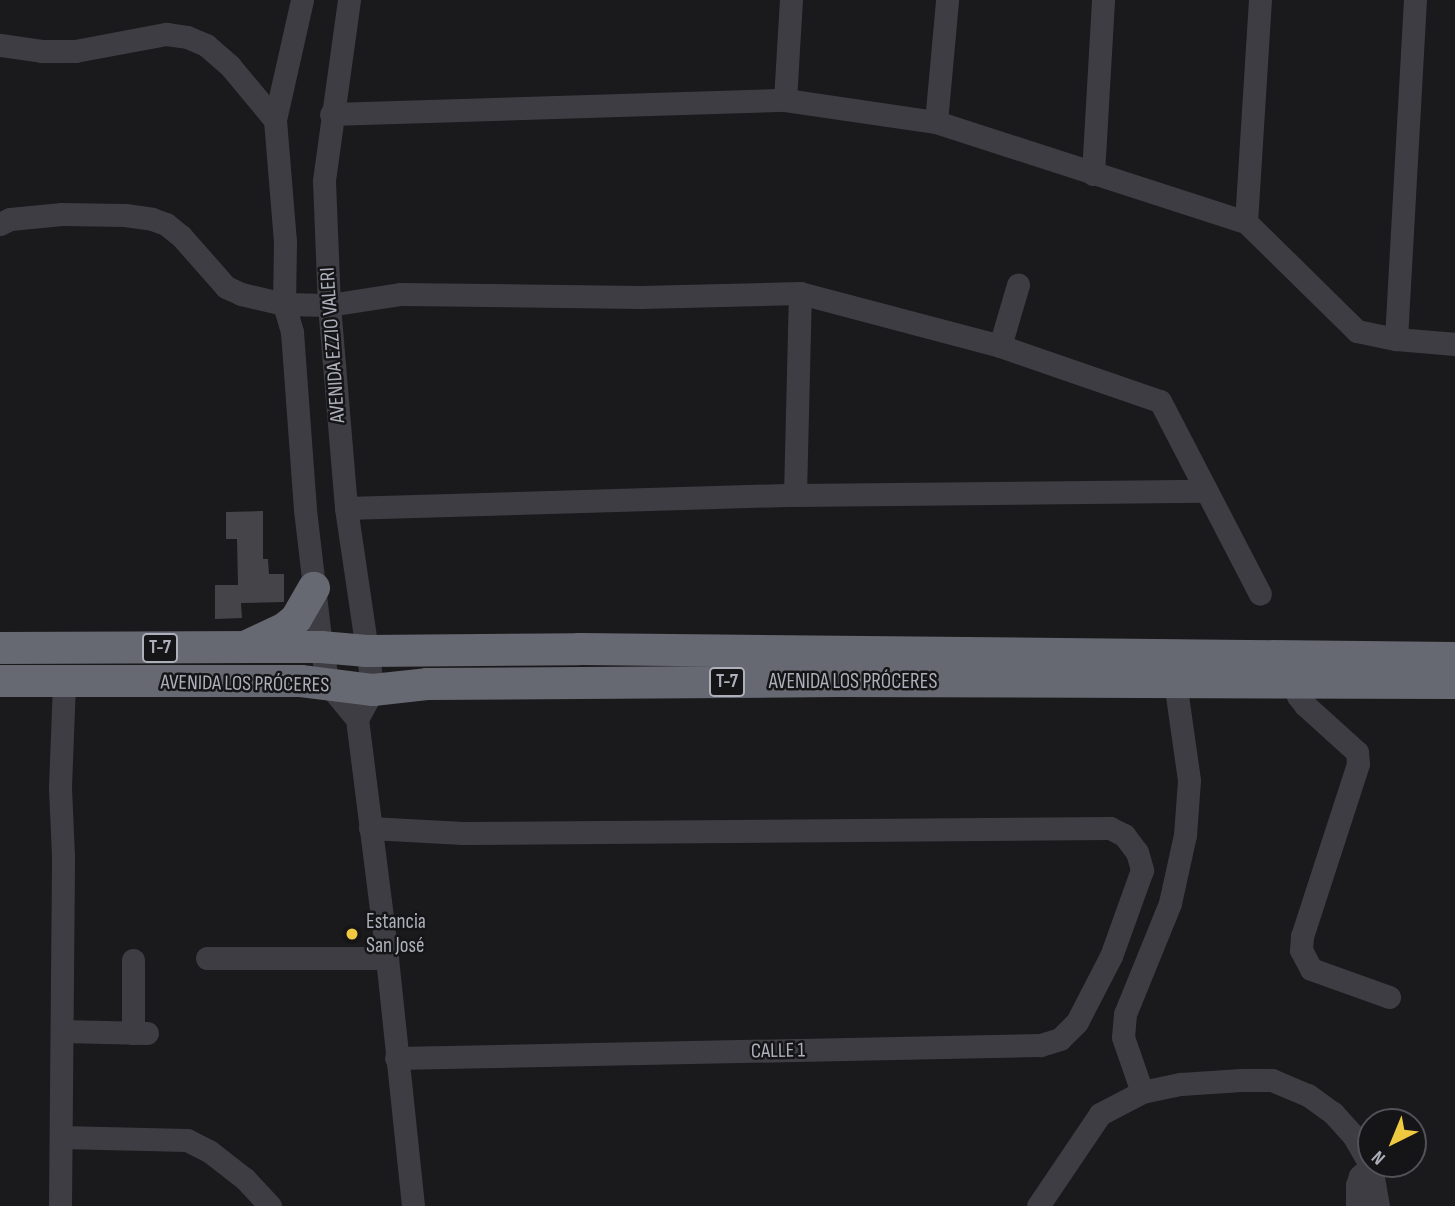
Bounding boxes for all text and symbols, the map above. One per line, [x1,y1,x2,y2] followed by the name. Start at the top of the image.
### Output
[315,266,351,424] street label: AVENIDA EZZIO VALERI
[141,632,179,664] road number: T-7
[708,666,746,698] road number: T-7
[769,669,937,695] street label: AVENIDA LOS PRÓCERES
[160,670,330,698] street label: AVENIDA LOS PRÓCERES
[366,909,426,959] place label: Estancia San José
[344,926,360,942] marker: Estancia San José
[751,1038,805,1064] street label: CALLE 1
[1357,1108,1427,1178] north arrow
[1367,1145,1390,1169] text: N

